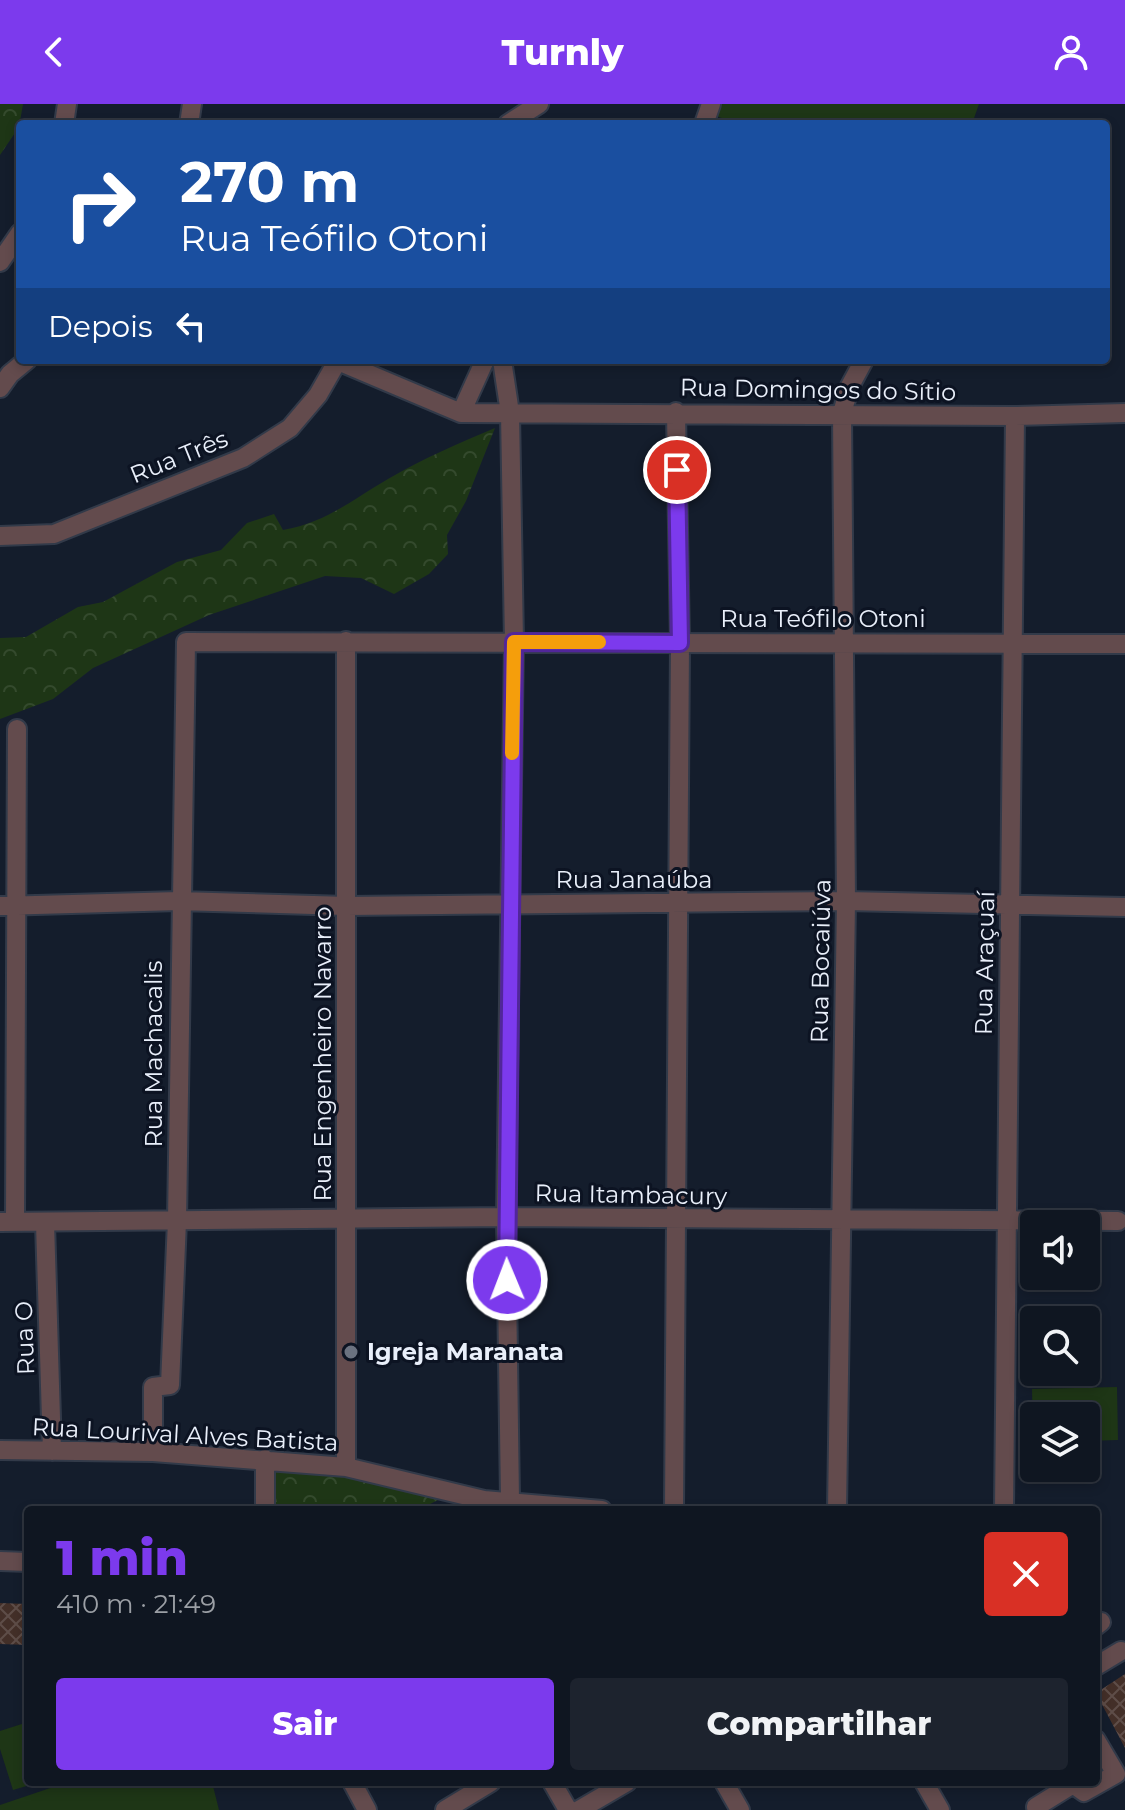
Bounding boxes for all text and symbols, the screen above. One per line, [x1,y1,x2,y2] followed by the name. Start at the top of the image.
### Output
[32,30,76,74] icon: back
[502,30,623,74] text: Turnly
[1049,30,1093,74] icon: person
[180,148,359,216] text: 270 m
[48,152,152,256] icon: right
[180,216,488,260] text: Rua Teófilo Otoni
[169,304,213,348] icon: left
[48,308,153,345] text: Depois
[680,373,956,406] street label: Rua Domingos do Sítio
[126,424,232,489] street label: Rua Três
[643,436,711,504] pin
[655,448,699,492] icon: arrive
[720,604,926,633] street label: Rua Teófilo Otoni
[556,865,712,894] street label: Rua Janaúba
[805,879,836,1043] street label: Rua Bocaiúva
[969,889,1000,1035] street label: Rua Araçuaí
[308,906,337,1202] street label: Rua Engenheiro Navarro
[139,960,168,1148] street label: Rua Machacalis
[535,1178,728,1211] street label: Rua Itambacury
[1020,1210,1100,1482] map controls
[1020,1210,1100,1290] button: sound
[465,1238,549,1322] position arrow
[9,1300,40,1376] street label: Rua O
[1020,1306,1100,1386] button: search
[367,1337,564,1366] place label: Igreja Maranata
[342,1343,360,1361] marker: Igreja Maranata
[1020,1402,1100,1482] button: layers
[31,1412,339,1457] street label: Rua Lourival Alves Batista
[56,1529,188,1587] text: 1 min
[984,1532,1068,1616] button: close
[56,1588,216,1620] text: 410 m · 21:49
[56,1678,554,1770] button: Sair
[570,1678,1068,1770] button: Compartilhar

